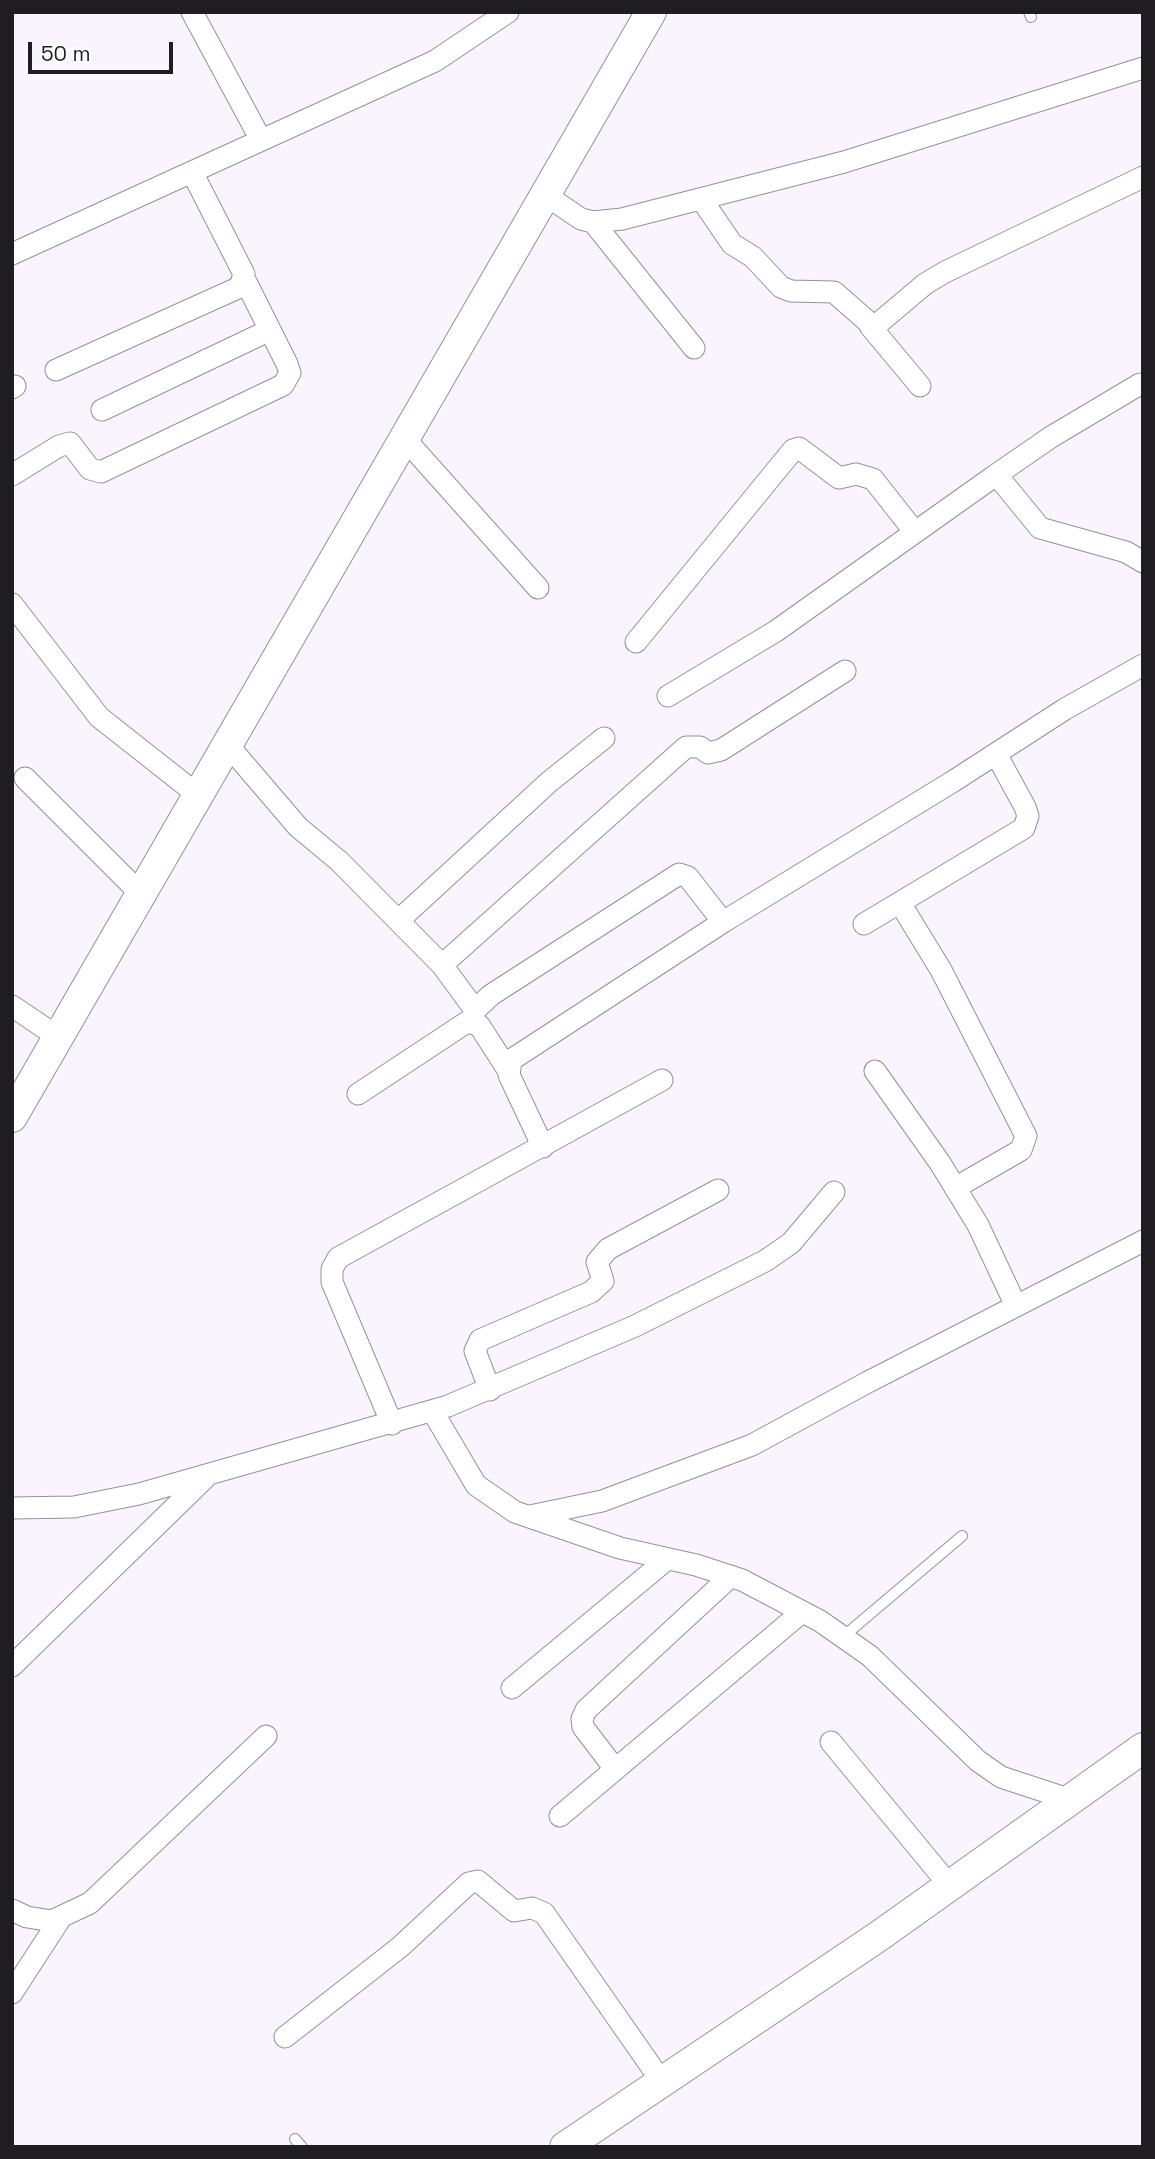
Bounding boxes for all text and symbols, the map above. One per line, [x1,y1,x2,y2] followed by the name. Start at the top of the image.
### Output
[32,28,177,72] scale bar
[41,40,91,67] text: 50 m

